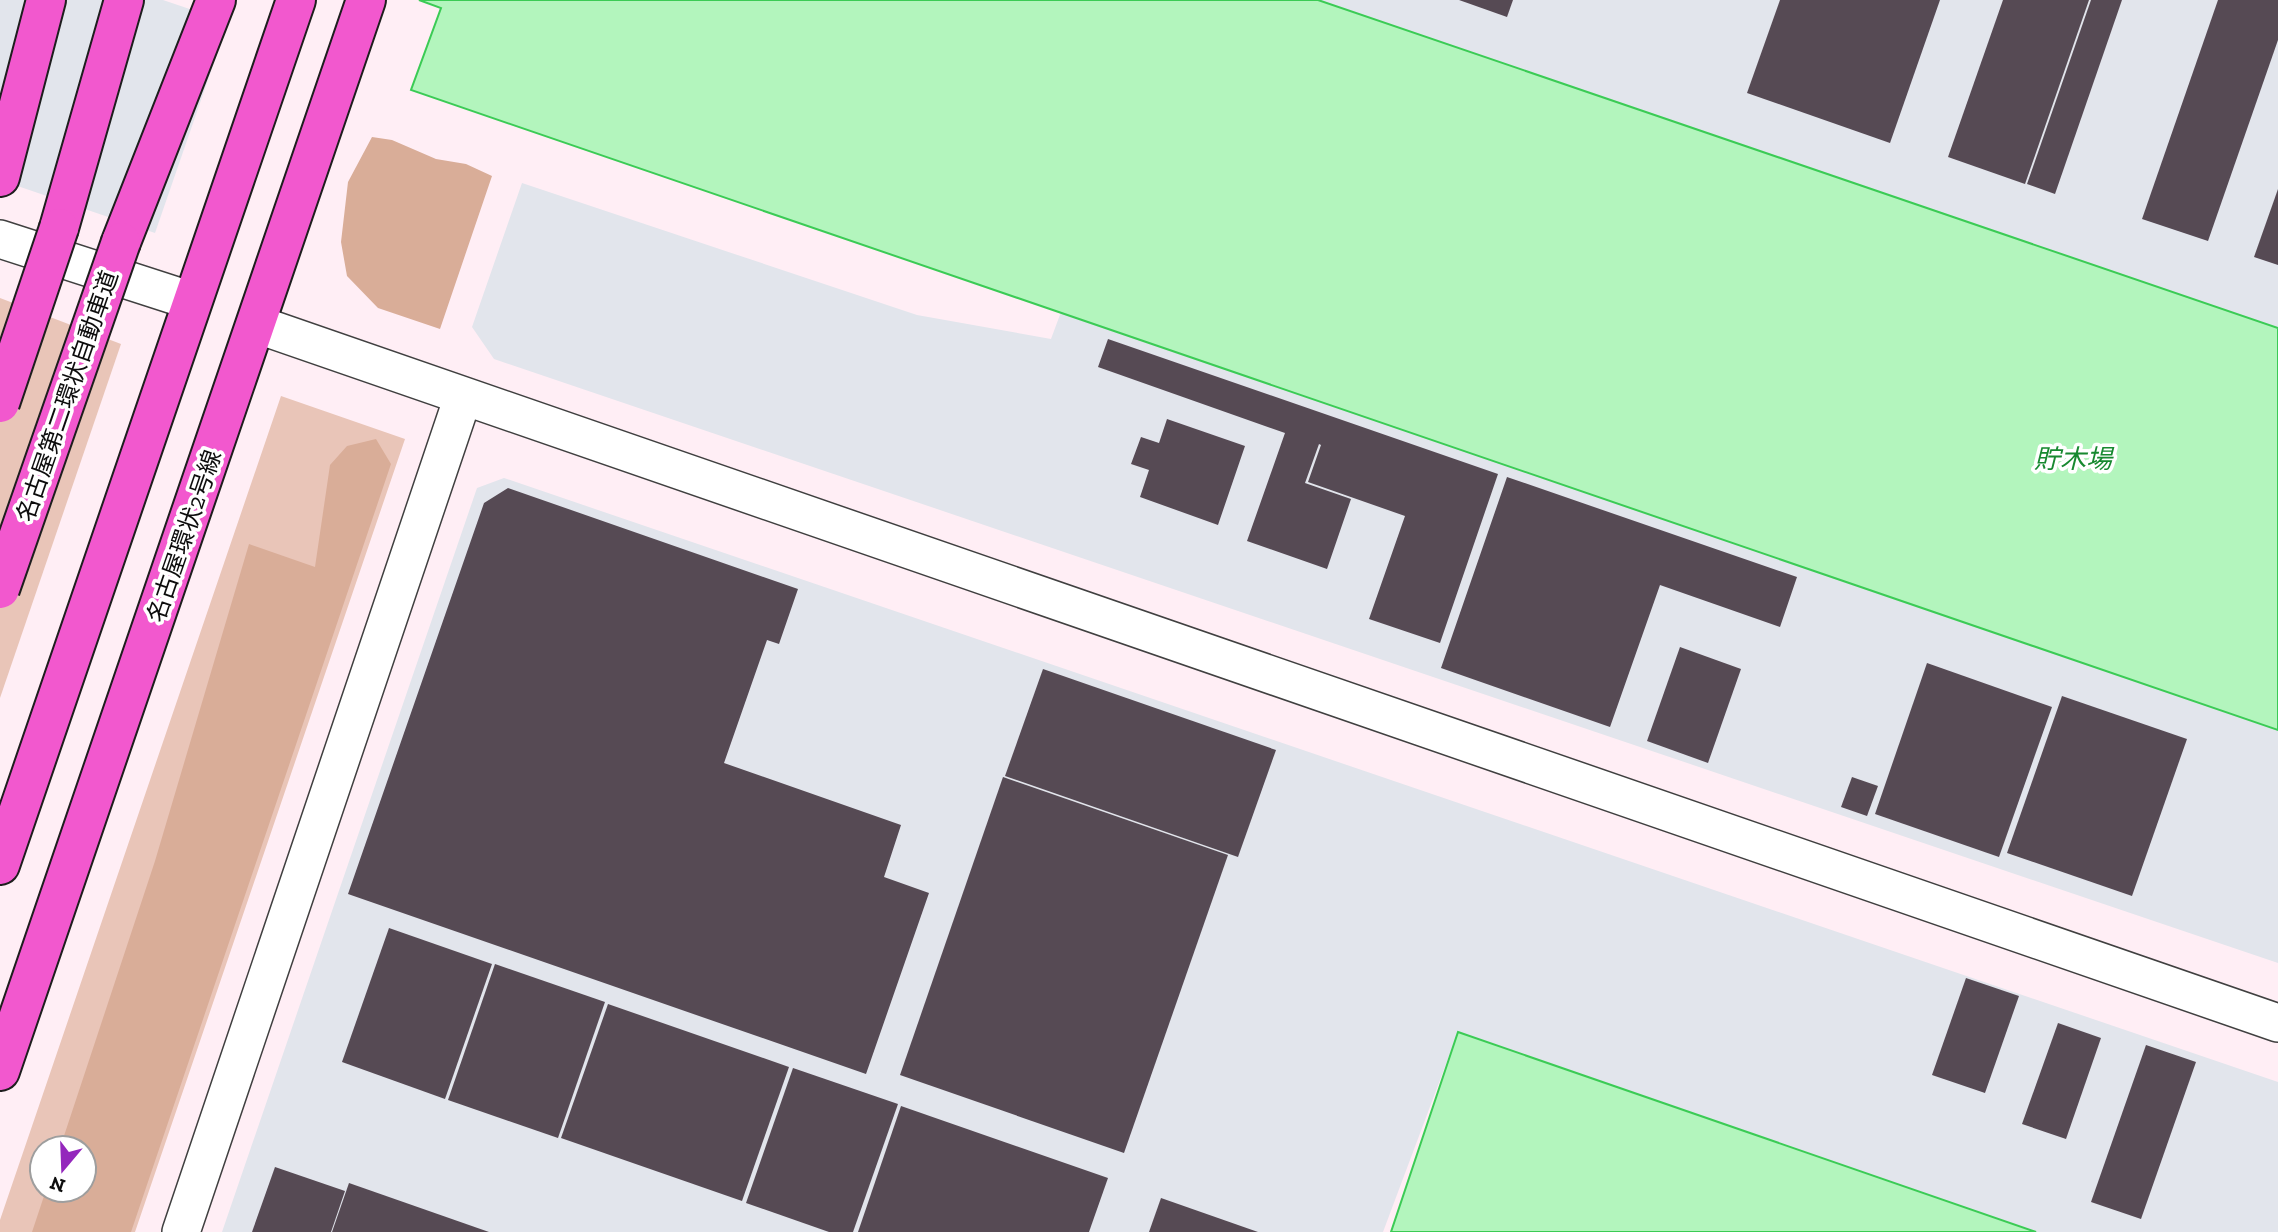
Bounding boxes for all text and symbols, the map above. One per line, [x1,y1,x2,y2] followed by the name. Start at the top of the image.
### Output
[10,266,124,526] street label: 名古屋第二環状自動車道
[2034,443,2115,475] water label: 貯木場
[141,446,227,626] street label: 名古屋環状2号線
[28,1134,98,1204] north arrow
[47,1171,68,1198] text: N

